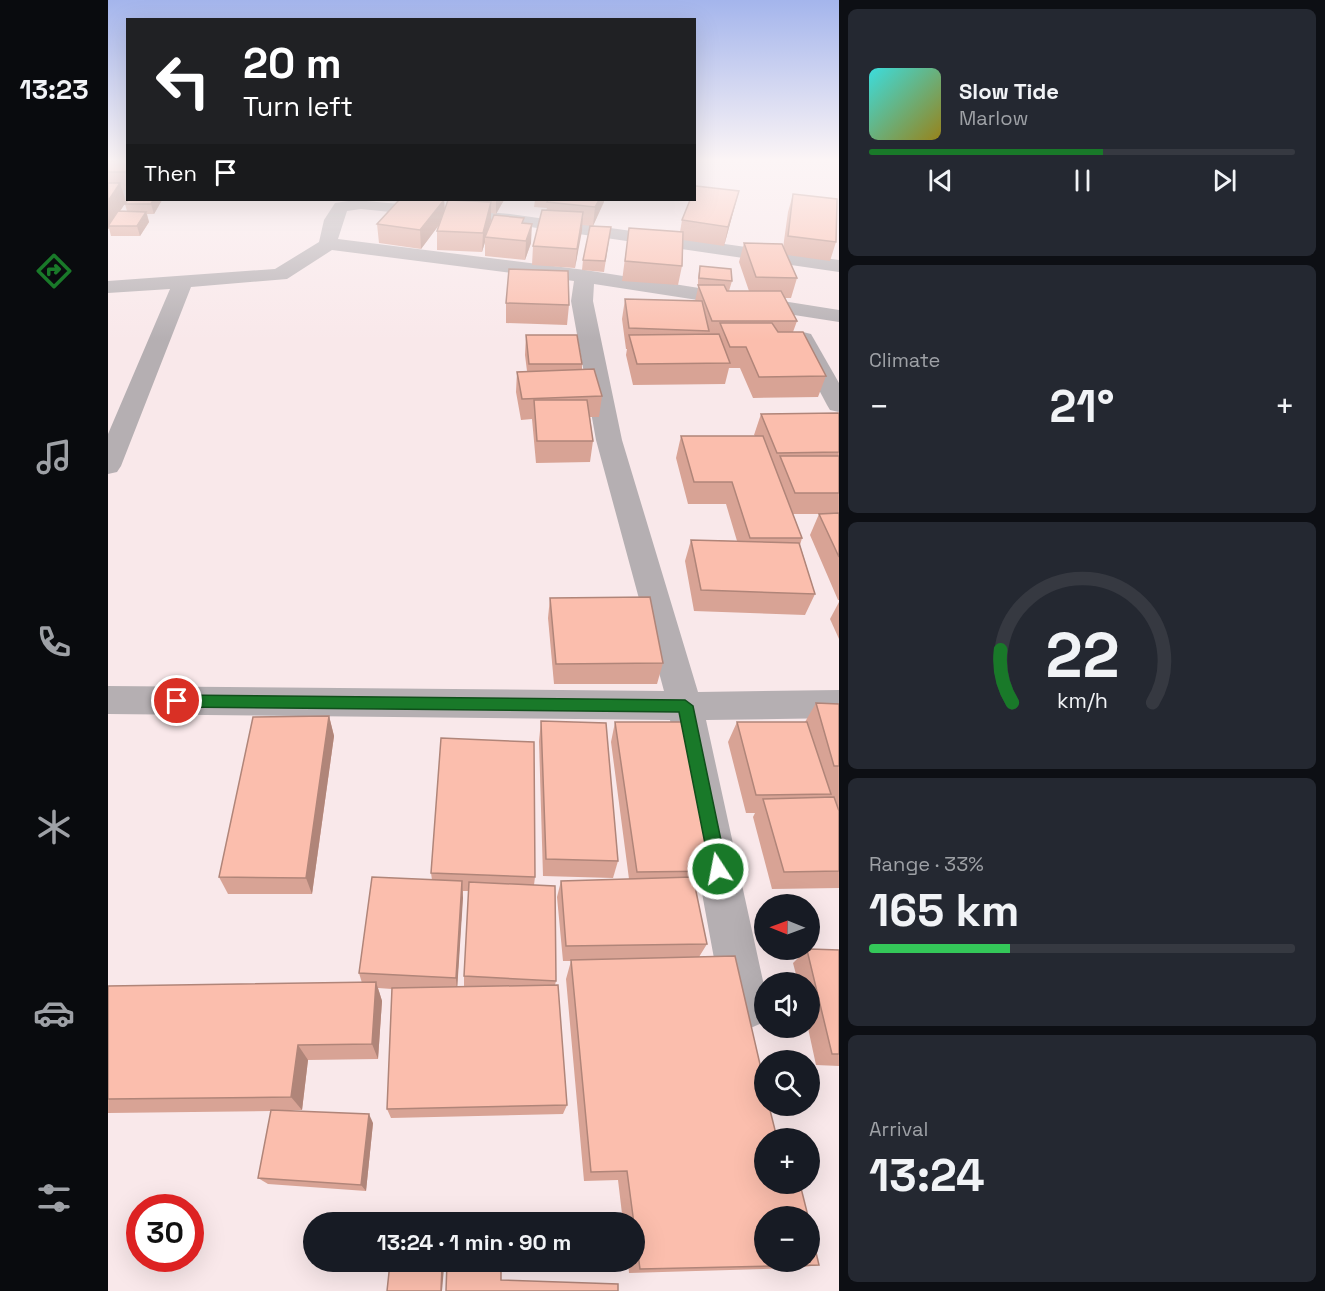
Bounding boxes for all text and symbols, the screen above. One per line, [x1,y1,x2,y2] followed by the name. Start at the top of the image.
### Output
[243,37,342,90] text: 20 m
[144,42,222,120] icon: left
[19,72,89,107] text: 13:23
[959,77,1059,105] text: Slow Tide
[243,89,353,124] text: Turn left
[959,105,1028,131] text: Marlow
[209,156,242,189] icon: arrive
[144,159,197,187] text: Then
[924,164,957,197] icon: previous
[1066,164,1099,197] icon: pause
[1208,164,1241,197] icon: next
[33,250,75,292] icon: directions
[869,347,940,373] text: Climate
[1050,378,1114,435] text: 21°
[869,386,889,428] text: −
[1275,386,1295,428] text: +
[33,436,75,478] icon: music
[1045,616,1119,695] text: 22
[33,621,75,663] icon: phone
[151,675,202,726] pin
[160,684,193,717] icon: arrive
[1056,687,1108,714] text: km/h
[33,806,75,848] icon: climate
[686,837,750,901] position arrow
[869,851,984,877] text: Range · 33%
[869,882,1019,939] text: 165 km
[754,894,820,960] north arrow
[754,894,820,1272] map controls
[754,972,820,1038] button: sound
[33,992,75,1034] icon: car
[754,1050,820,1116] button: search
[869,1116,928,1142] text: Arrival
[754,1128,820,1194] button: +
[869,1147,985,1204] text: 13:24
[33,1177,75,1219] icon: filters
[126,1194,204,1272] speed limit sign: 30
[754,1206,820,1272] button: −
[377,1228,571,1256] text: 13:24 · 1 min · 90 m

